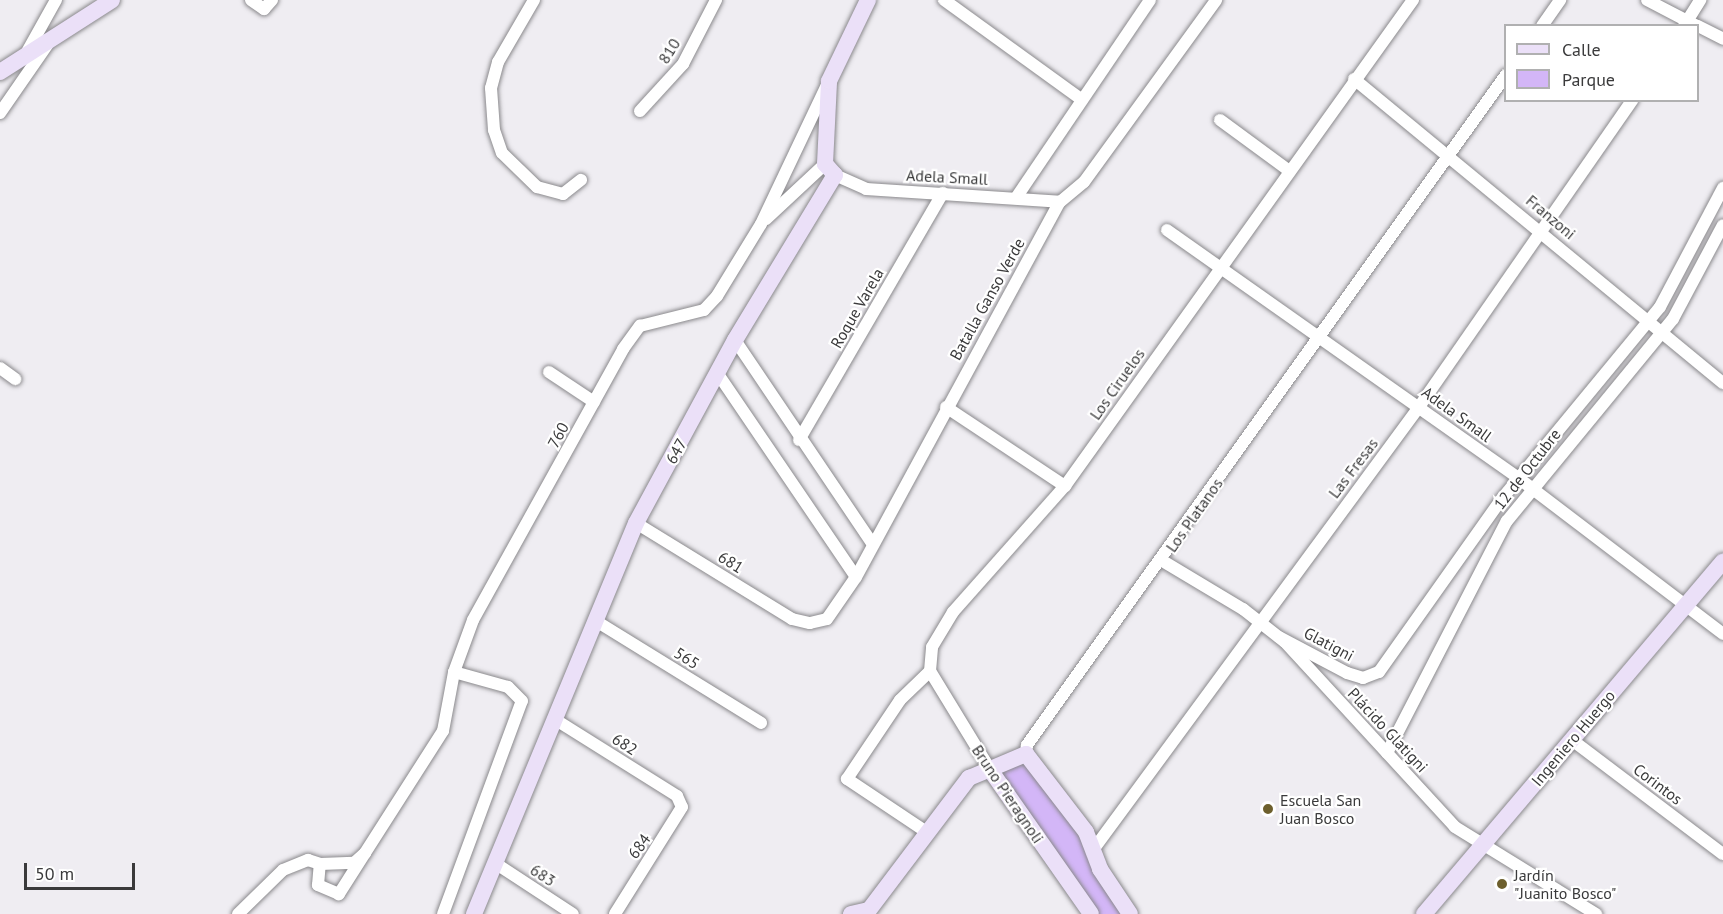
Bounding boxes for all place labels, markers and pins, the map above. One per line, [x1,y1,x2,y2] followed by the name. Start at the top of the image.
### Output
[1280,790,1361,828] place label: Escuela San Juan Bosco
[1261,802,1275,816] marker: Escuela San Juan Bosco
[1514,865,1616,903] place label: Jardín "Juanito Bosco"
[1495,877,1509,891] marker: Jardín "Juanito Bosco"

